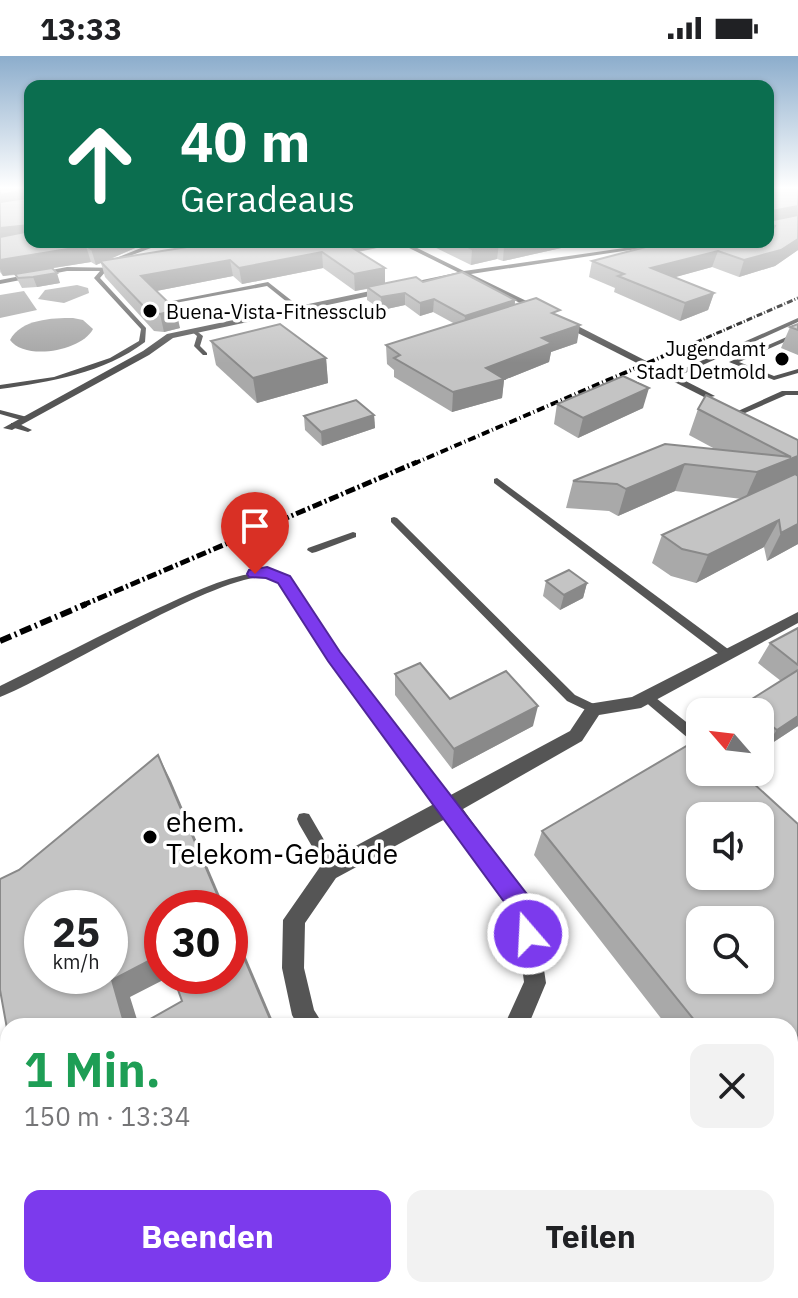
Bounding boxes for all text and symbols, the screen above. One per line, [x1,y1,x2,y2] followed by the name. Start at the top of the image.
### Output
[40,9,122,48] text: 13:33
[180,105,310,177] text: 40 m
[48,112,152,216] icon: ahead
[180,175,355,222] text: Geradeaus
[166,298,387,325] place label: Buena-Vista-Fitnessclub
[141,302,159,320] marker: Buena-Vista-Fitnessclub
[636,335,766,385] place label: Jugendamt Stadt Detmold
[773,350,791,368] marker: Jugendamt Stadt Detmold
[221,492,289,574] pin
[233,504,277,548] icon: arrive
[686,698,774,786] north arrow
[686,698,774,994] map controls
[686,802,774,890] button: sound
[166,803,398,872] place label: ehem. Telekom-Gebäude
[141,828,159,846] marker: ehem. Telekom-Gebäude
[144,890,248,994] speed limit sign: 30
[486,892,570,976] position arrow
[52,906,100,958] text: 25
[686,906,774,994] button: search
[52,948,100,975] text: km/h
[24,1038,161,1100] text: 1 Min.
[690,1044,774,1128] button: close
[24,1099,190,1133] text: 150 m · 13:34
[24,1190,391,1282] button: Beenden
[407,1190,774,1282] button: Teilen

